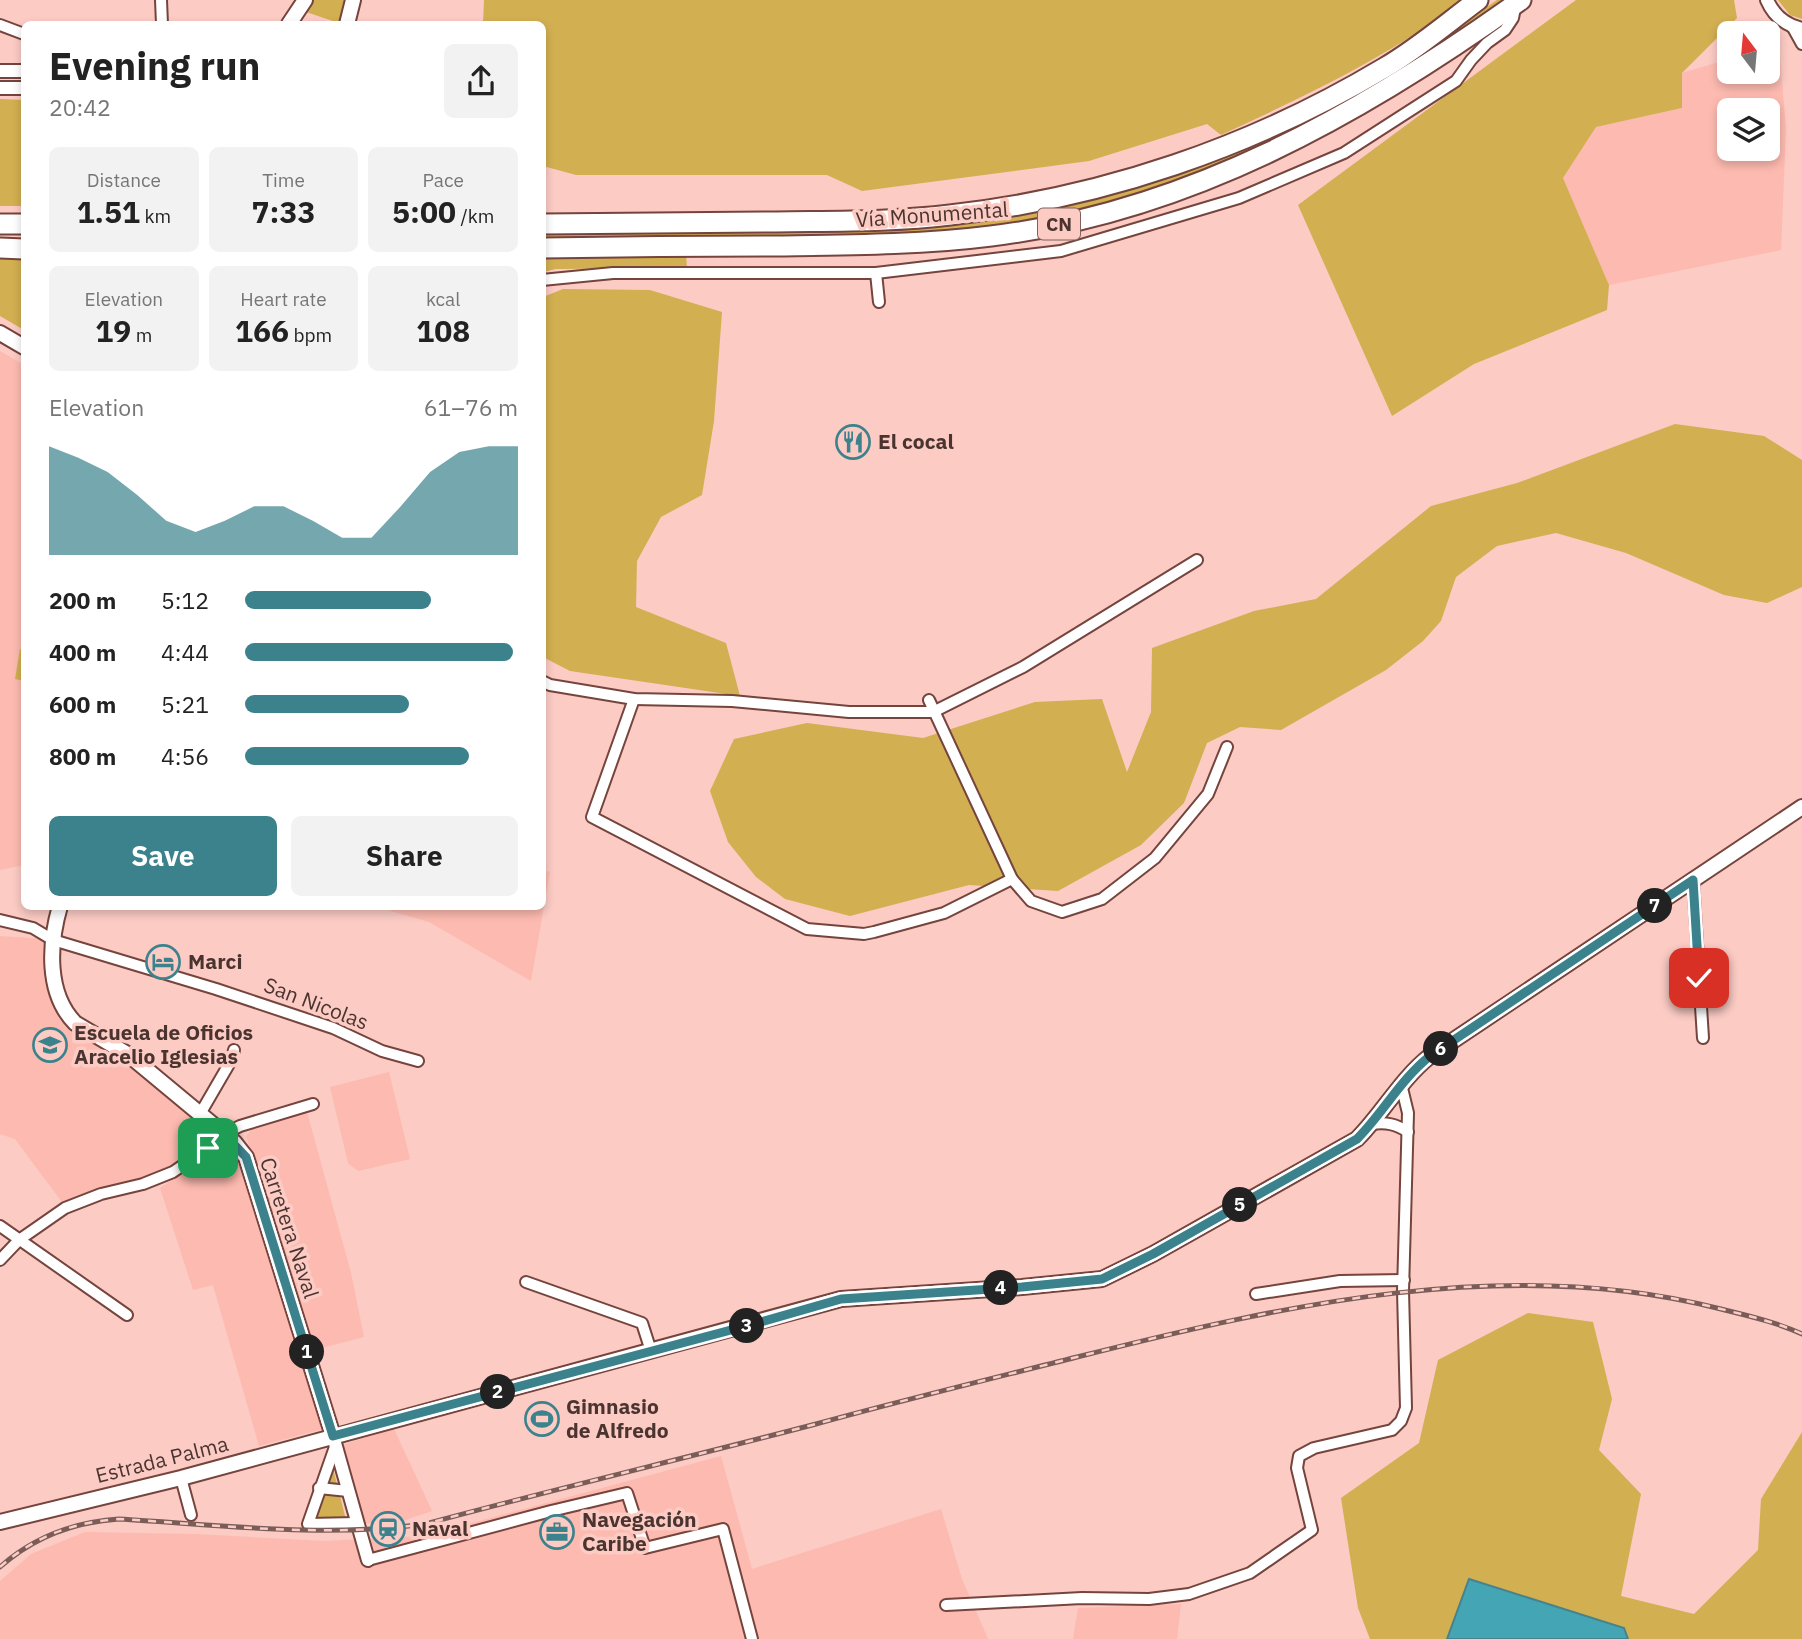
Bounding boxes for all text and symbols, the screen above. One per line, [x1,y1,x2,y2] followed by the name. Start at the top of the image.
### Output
[1717,21,1780,84] north arrow
[1717,21,1780,161] map controls
[49,41,260,90] text: Evening run
[444,44,518,118] button: share
[49,92,111,122] text: 20:42
[1717,98,1780,161] button: layers
[87,168,161,192] text: Distance
[262,168,305,192] text: Time
[422,168,464,192] text: Pace
[77,192,140,231] text: 1.51
[252,192,315,231] text: 7:33
[392,192,456,231] text: 5:00
[855,195,1009,233] street label: Vía Monumental
[140,204,171,228] text: km
[456,204,494,228] text: /km
[1038,208,1080,240] road number: CN
[84,287,163,311] text: Elevation
[240,287,327,311] text: Heart rate
[426,287,460,311] text: kcal
[95,311,131,350] text: 19
[235,311,289,350] text: 166
[416,311,470,350] text: 108
[131,323,152,347] text: m
[289,323,332,347] text: bpm
[49,392,144,422] text: Elevation
[424,392,518,422] text: 61–76 m
[834,423,872,461] restaurant icon: El cocal
[878,427,954,455] place label: El cocal
[49,585,116,615] text: 200 m
[161,585,209,615] text: 5:12
[49,637,116,667] text: 400 m
[161,637,209,667] text: 4:44
[49,689,116,719] text: 600 m
[161,689,209,719] text: 5:21
[49,741,116,771] text: 800 m
[161,741,209,771] text: 4:56
[49,816,277,896] button: Save
[291,816,518,896] button: Share
[1638,888,1672,923] pin: 7
[1649,893,1660,917] text: 7
[144,943,182,981] hotel icon: Marci
[188,947,242,975] place label: Marci
[1669,948,1729,1008] pin
[1680,959,1718,997] icon: check
[260,970,373,1036] street label: San Nicolas
[74,1018,253,1070] place label: Escuela de Oficios Aracelio Iglesias
[31,1026,69,1064] school or university icon: Escuela de Oficios Aracelio Iglesias
[1424,1032,1458,1066] pin: 6
[1435,1036,1446,1060] text: 6
[178,1118,238,1178] pin
[189,1129,227,1167] icon: arrive
[254,1154,326,1302] street label: Carretera Naval
[1222,1188,1258,1222] pin: 5
[1234,1192,1245,1216] text: 5
[984,1270,1018,1306] pin: 4
[995,1275,1006,1299] text: 4
[730,1308,764,1344] pin: 3
[741,1313,752,1337] text: 3
[290,1334,324,1370] pin: 1
[301,1339,312,1363] text: 1
[480,1374,516,1410] pin: 2
[492,1379,503,1403] text: 2
[566,1392,669,1444] place label: Gimnasio de Alfredo
[523,1400,561,1438] sports icon: Gimnasio de Alfredo
[92,1429,231,1489] street label: Estrada Palma
[582,1505,697,1557] place label: Navegación Caribe
[369,1510,407,1548] station icon: Naval
[538,1513,576,1551] office icon: Navegación Caribe
[412,1514,468,1542] place label: Naval

